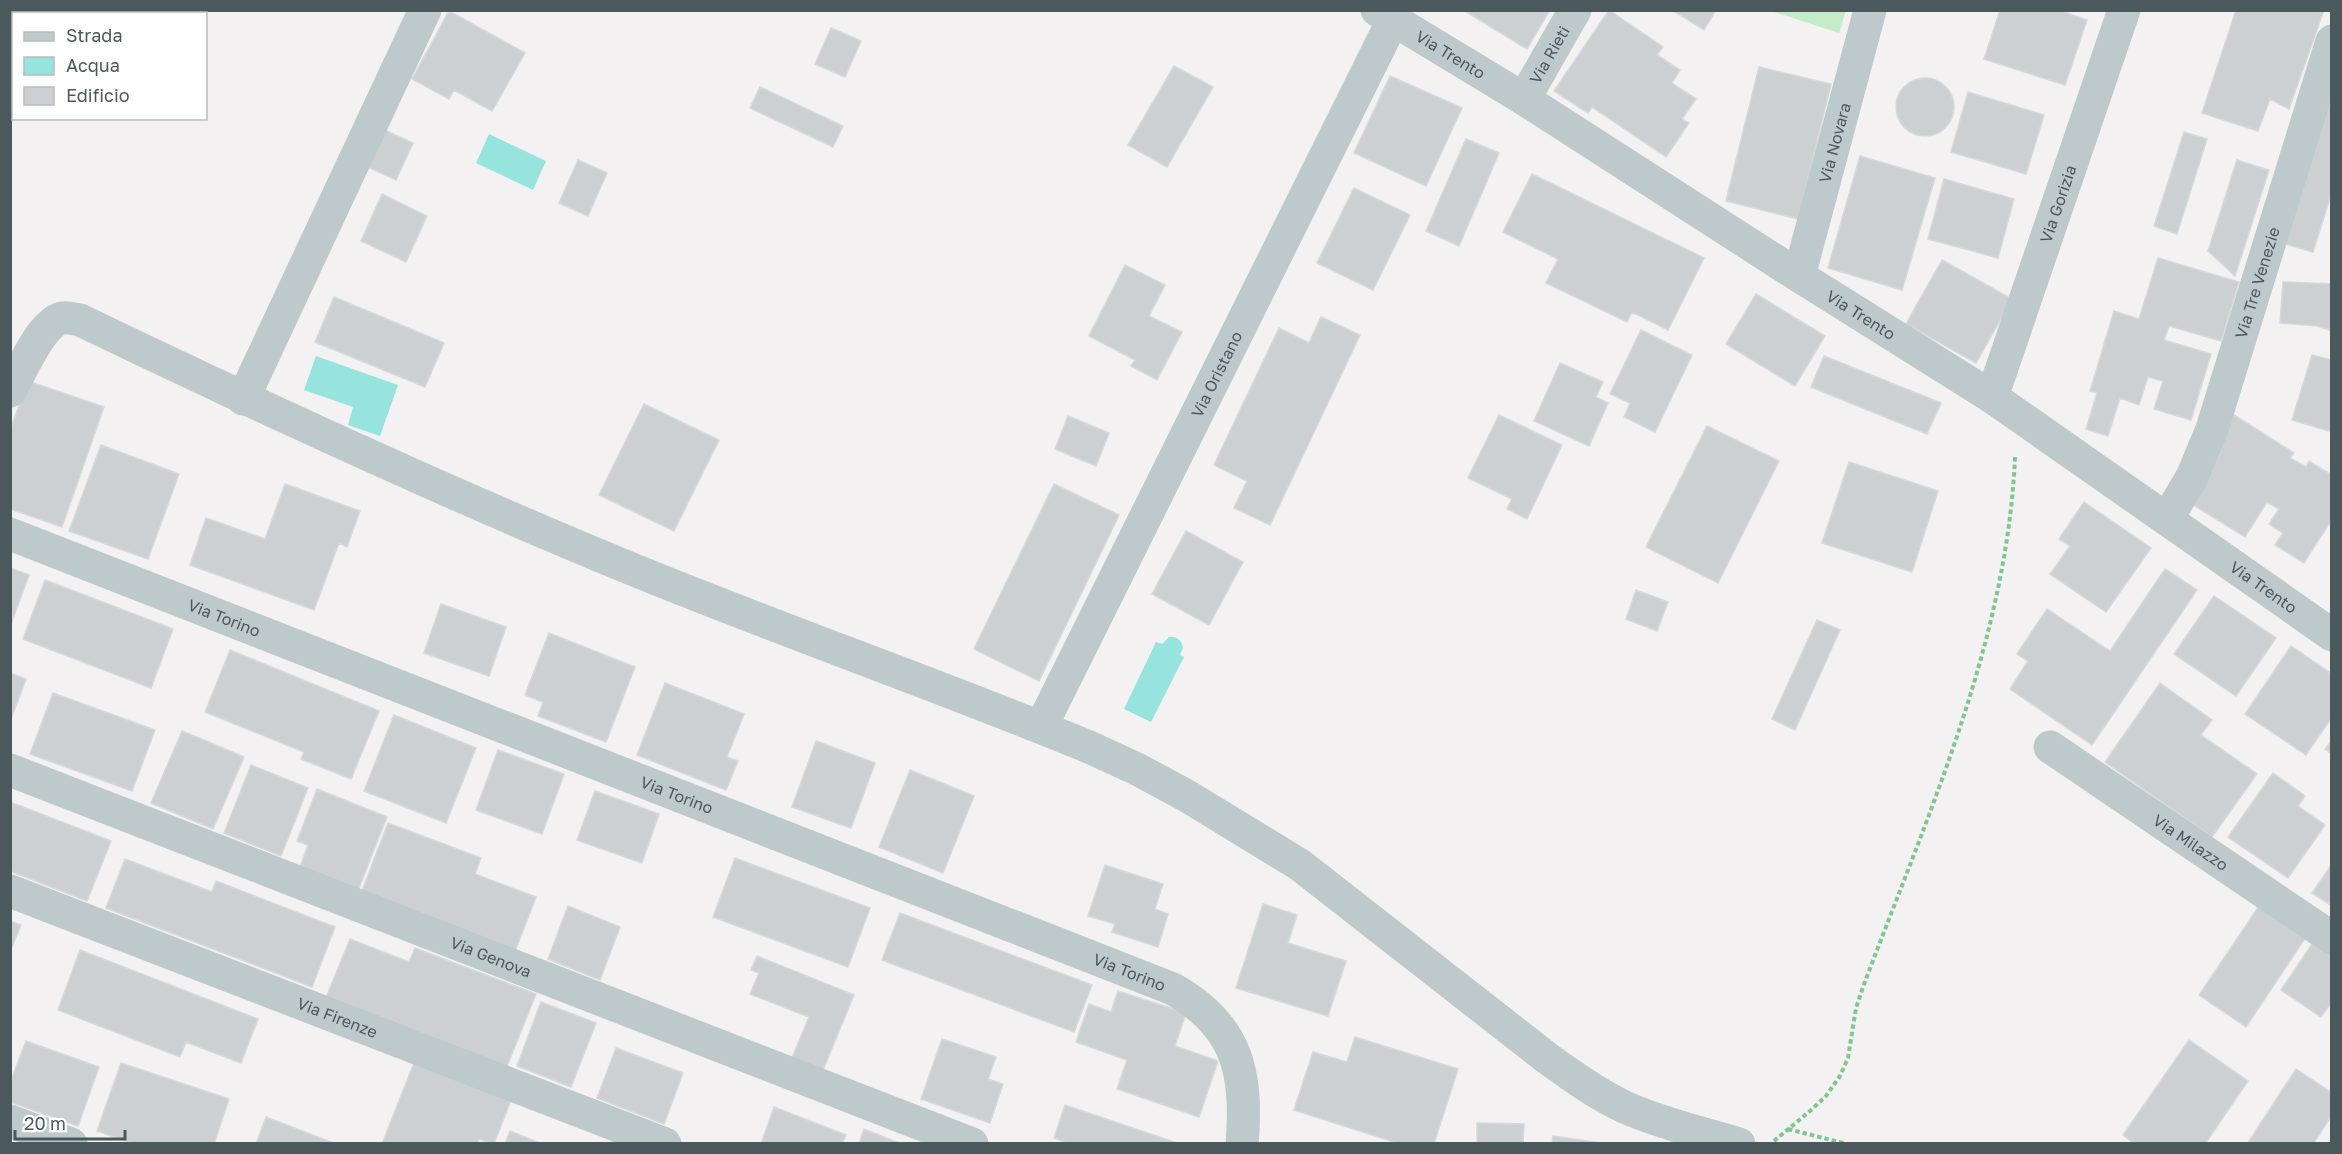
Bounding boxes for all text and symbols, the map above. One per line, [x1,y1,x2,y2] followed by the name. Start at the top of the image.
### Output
[12,12,207,120] legend
[1525,22,1574,87] street label: Via Rieti
[66,24,123,46] text: Strada
[1412,26,1489,83] street label: Via Trento
[66,54,120,76] text: Acqua
[66,84,130,106] text: Edificio
[1814,100,1855,185] street label: Via Novara
[2035,162,2080,246] street label: Via Gorizia
[2231,224,2284,341] street label: Via Tre Venezie
[1823,286,1899,344] street label: Via Trento
[1187,328,1246,421] street label: Via Oristano
[2226,557,2301,617] street label: Via Trento
[185,595,263,641] street label: Via Torino
[638,772,716,818] street label: Via Torino
[2149,810,2232,875] street label: Via Milazzo
[448,932,534,982] street label: Via Genova
[1090,949,1169,995] street label: Via Torino
[294,993,380,1042] street label: Via Firenze
[15,1103,124,1141] scale bar
[24,1112,66,1134] text: 20 m

